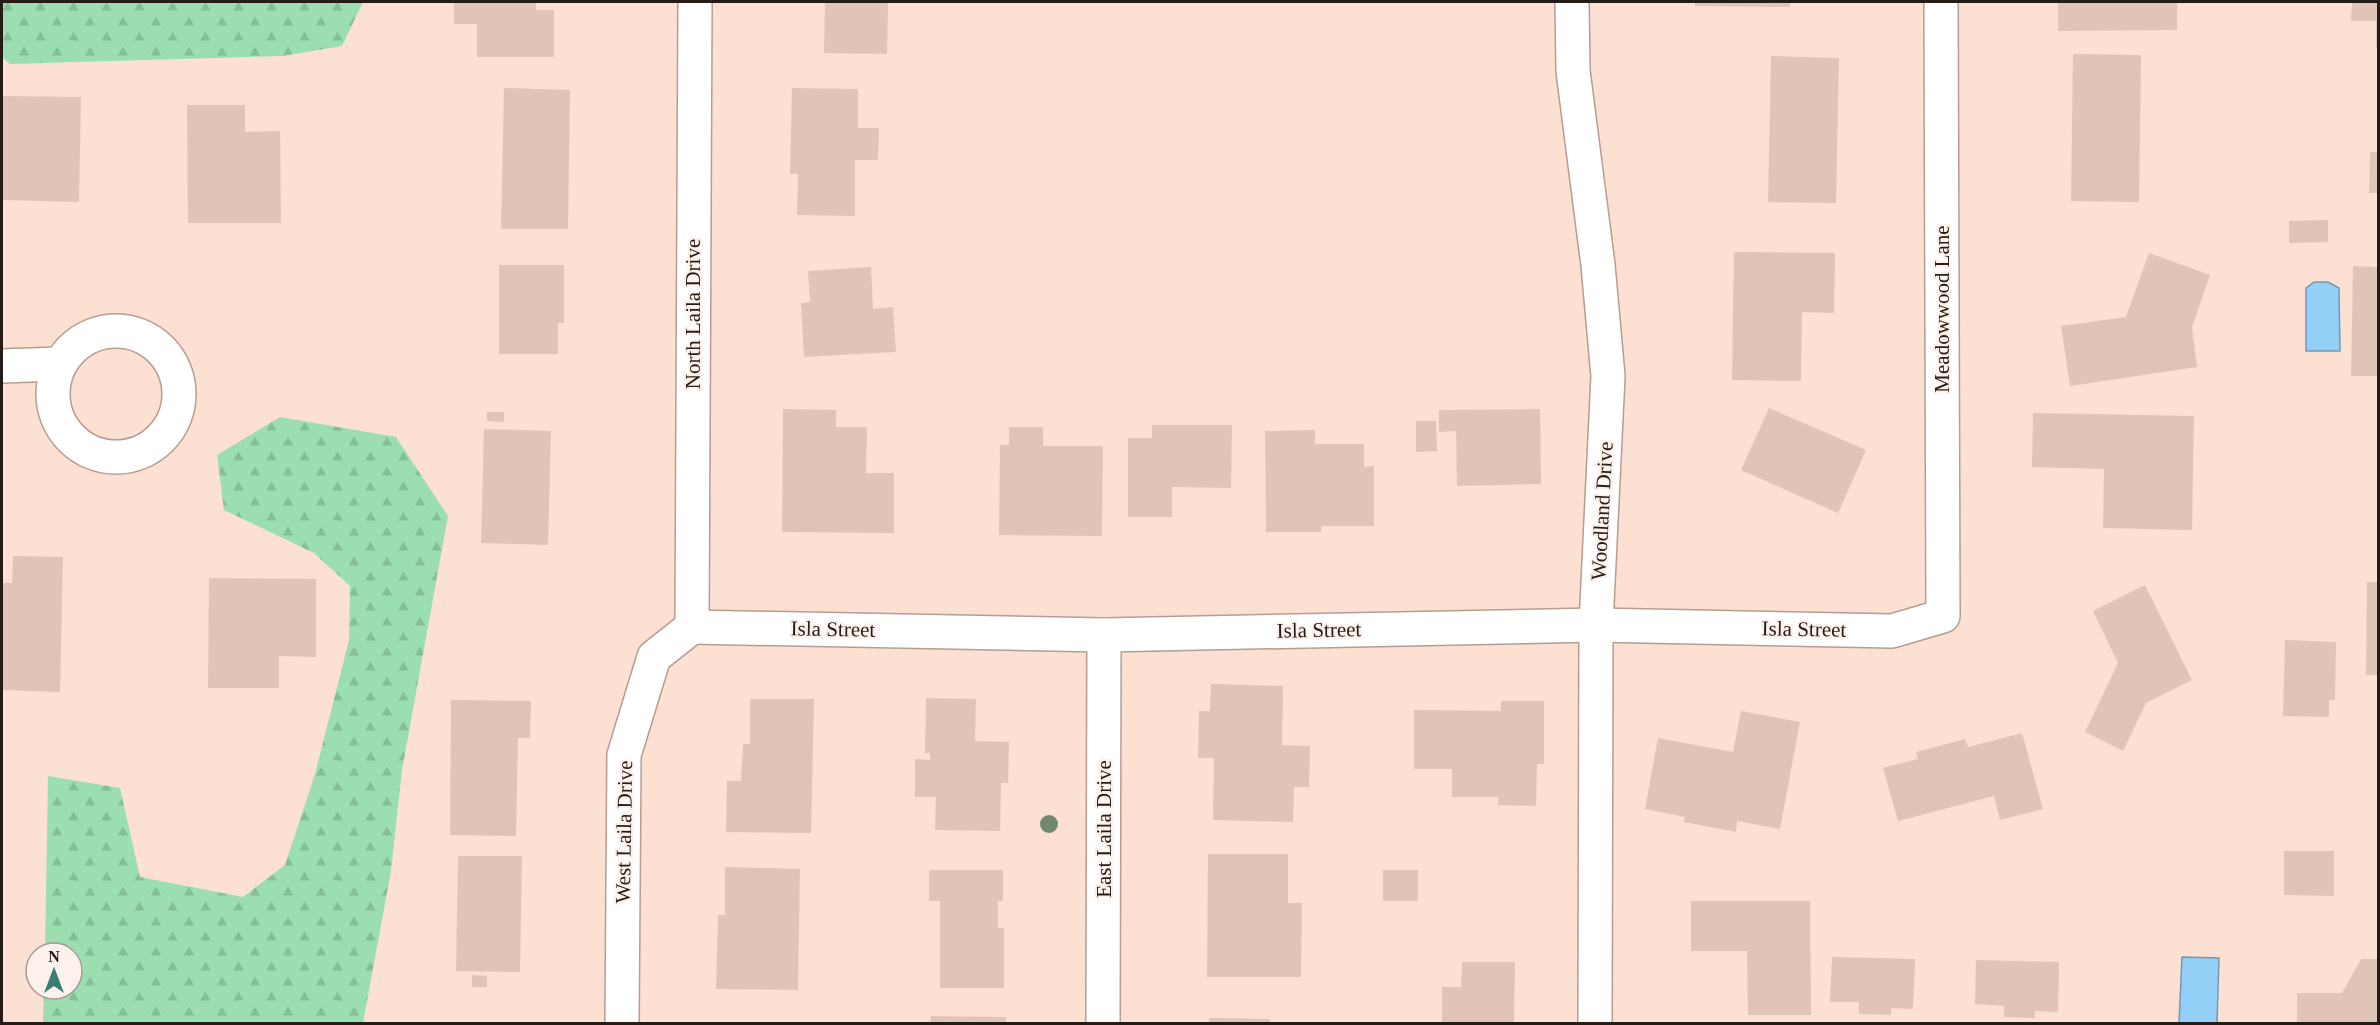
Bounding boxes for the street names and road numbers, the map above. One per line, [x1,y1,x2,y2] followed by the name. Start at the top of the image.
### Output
[1930,225,1954,393] street label: Meadowwood Lane
[681,239,705,389] street label: North Laila Drive
[1586,441,1618,581] street label: Woodland Drive
[791,616,876,642] street label: Isla Street
[1762,616,1847,642] street label: Isla Street
[1277,617,1362,643] street label: Isla Street
[611,760,637,904] street label: West Laila Drive
[1092,760,1116,898] street label: East Laila Drive

